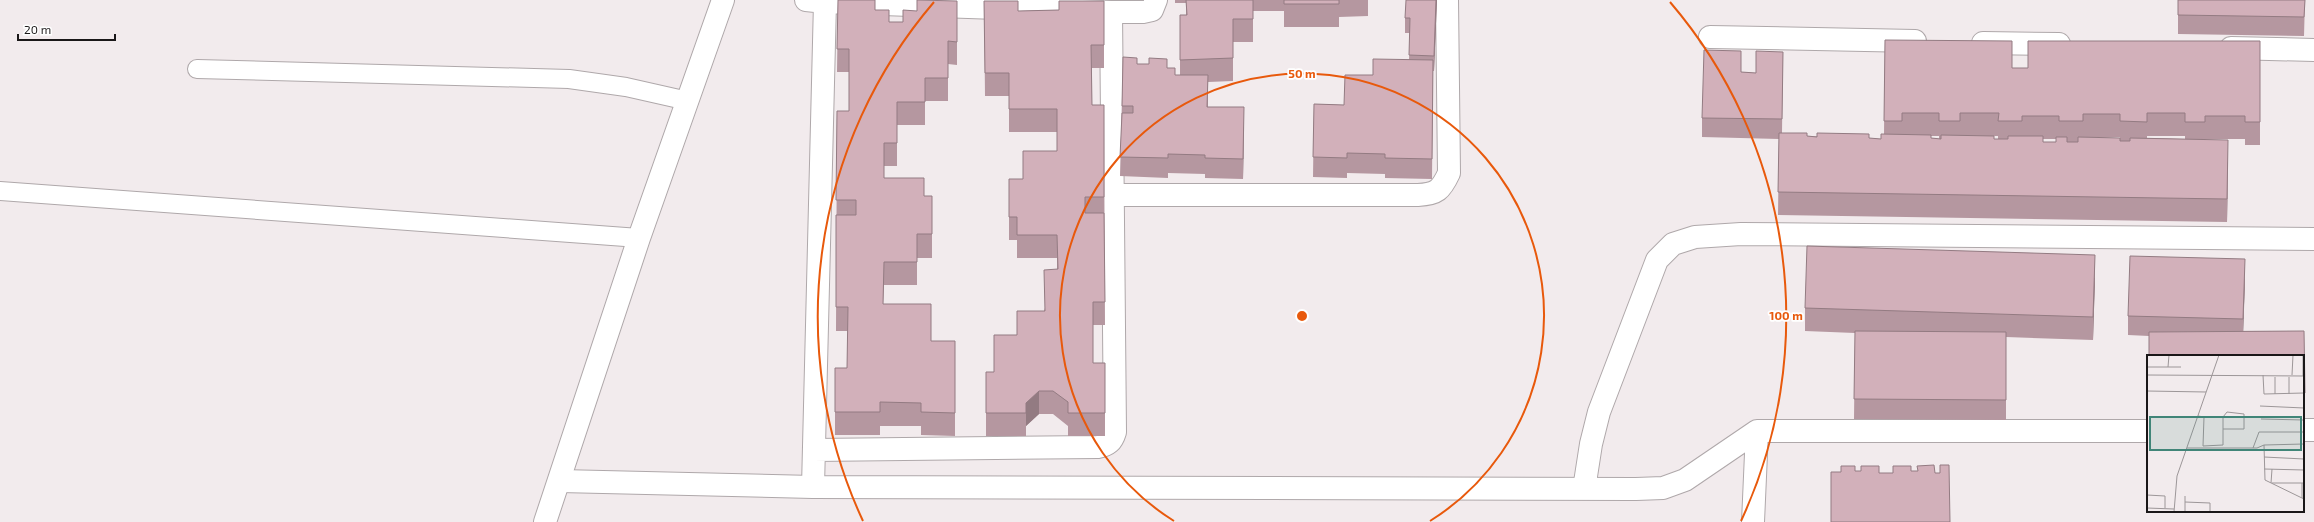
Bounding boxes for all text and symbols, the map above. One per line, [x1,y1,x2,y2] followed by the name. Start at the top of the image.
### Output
[18,16,115,42] scale bar
[24,22,51,36] text: 20 m
[1288,66,1316,80] text: 50 m
[1769,308,1803,322] text: 100 m
[1295,309,1309,323] centre of rings
[2147,355,2304,512] inset map

